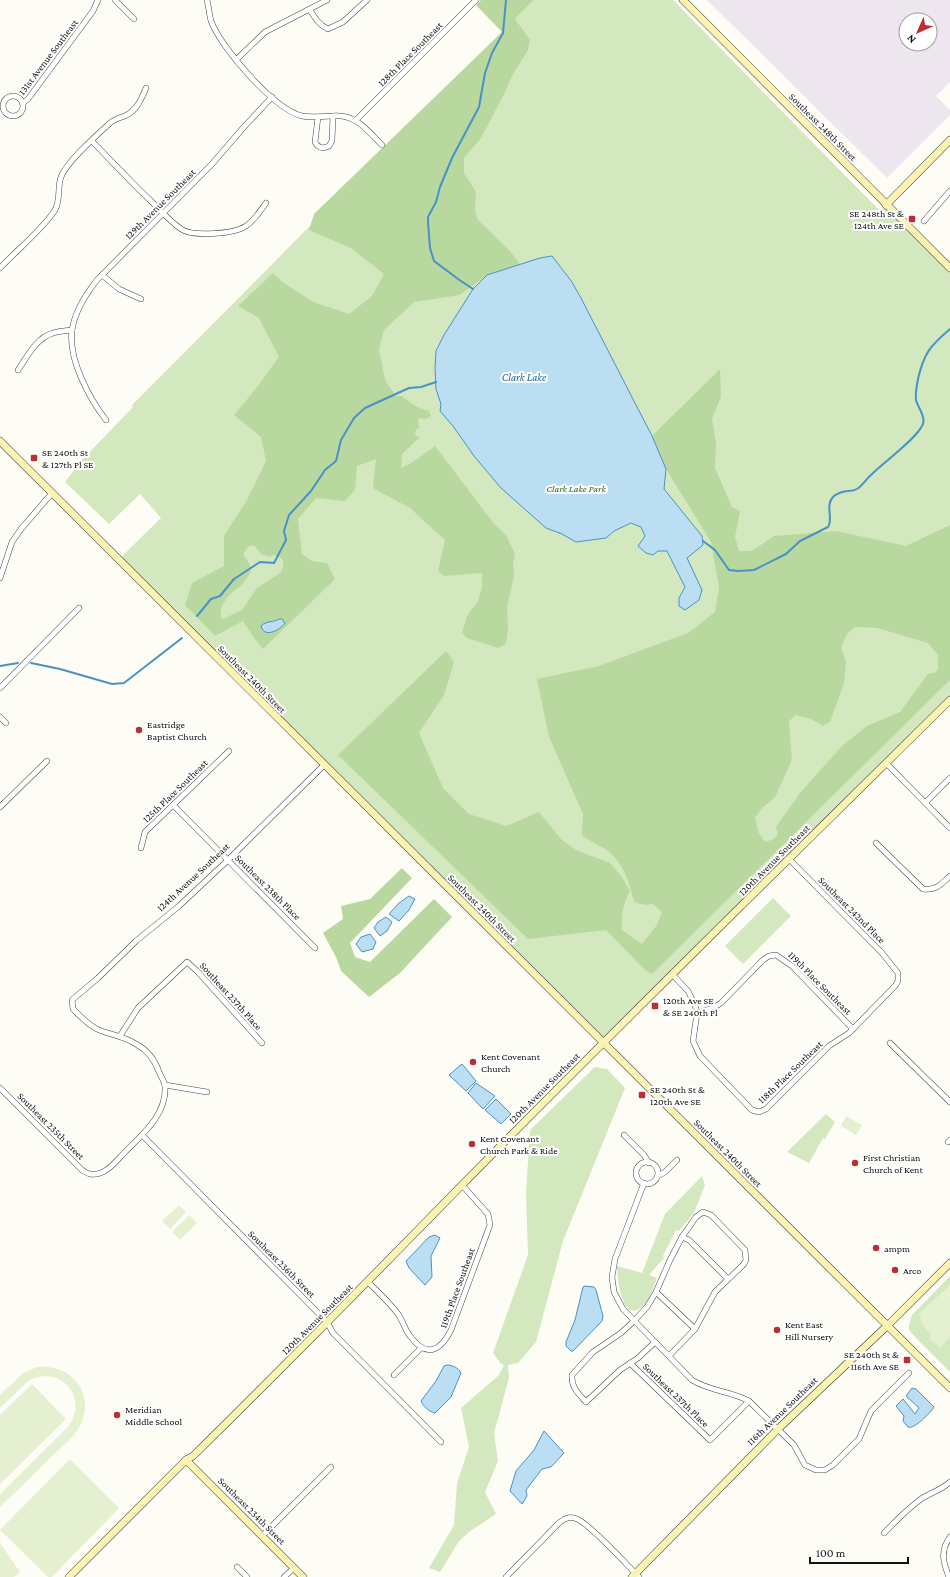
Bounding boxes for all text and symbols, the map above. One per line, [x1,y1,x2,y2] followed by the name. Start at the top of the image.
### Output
[898,12,938,52] north arrow
[16,17,80,97] street label: 131st Avenue Southeast
[376,19,445,88] street label: 128th Place Southeast
[904,32,918,46] text: N
[787,91,860,164] street label: Southeast 248th Street
[123,166,198,241] street label: 129th Avenue Southeast
[849,208,905,231] place label: SE 248th St & 124th Ave SE
[907,214,917,224] marker: SE 248th St & 124th Ave SE
[502,371,547,383] water label: Clark Lake
[42,447,94,470] place label: SE 240th St & 127th Pl SE
[29,453,39,463] marker: SE 240th St & 127th Pl SE
[546,483,606,494] park label: Clark Lake Park
[216,643,289,716] street label: Southeast 240th Street
[147,719,207,742] place label: Eastridge Baptist Church
[134,725,144,735] marker: Eastridge Baptist Church
[140,757,210,825] street label: 125th Place Southeast
[736,822,812,898] street label: 120th Avenue Southeast
[155,840,232,913] street label: 124th Avenue Southeast
[233,852,303,922] street label: Southeast 238th Place
[446,872,519,945] street label: Southeast 240th Street
[816,874,888,946] street label: Southeast 242nd Place
[786,949,854,1017] street label: 119th Place Southeast
[198,960,265,1032] street label: Southeast 237th Place
[663,995,718,1018] place label: 120th Ave SE & SE 240th Pl
[650,1001,660,1011] marker: 120th Ave SE & SE 240th Pl
[756,1038,825,1106] street label: 118th Place Southeast
[506,1050,582,1126] street label: 120th Avenue Southeast
[481,1051,541,1074] place label: Kent Covenant Church
[468,1057,478,1067] marker: Kent Covenant Church
[650,1084,706,1107] place label: SE 240th St & 120th Ave SE
[15,1090,87,1162] street label: Southeast 235th Street
[637,1090,647,1100] marker: SE 240th St & 120th Ave SE
[692,1117,765,1190] street label: Southeast 240th Street
[480,1133,558,1156] place label: Kent Covenant Church Park & Ride
[467,1139,477,1149] marker: Kent Covenant Church Park & Ride
[863,1152,923,1175] place label: First Christian Church of Kent
[850,1158,860,1168] marker: First Christian Church of Kent
[246,1228,318,1300] street label: Southeast 236th Street
[871,1243,881,1253] marker: ampm
[884,1243,910,1254] place label: ampm
[437,1246,477,1330] street label: 119th Place Southeast
[890,1265,900,1275] marker: Arco
[903,1265,921,1276] place label: Arco
[279,1281,355,1357] street label: 120th Avenue Southeast
[785,1319,834,1342] place label: Kent East Hill Nursery
[772,1325,782,1335] marker: Kent East Hill Nursery
[844,1349,900,1372] place label: SE 240th St & 116th Ave SE
[902,1355,912,1365] marker: SE 240th St & 116th Ave SE
[641,1361,712,1430] street label: Southeast 237th Place
[745,1374,820,1447] street label: 116th Avenue Southeast
[125,1404,182,1427] place label: Meridian Middle School
[112,1410,122,1420] marker: Meridian Middle School
[216,1475,288,1547] street label: Southeast 234th Street
[810,1539,908,1565] scale bar
[816,1546,846,1560] text: 100 m

